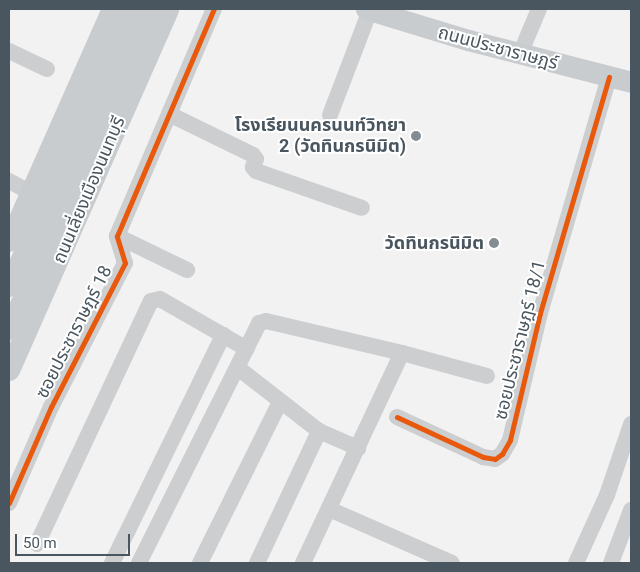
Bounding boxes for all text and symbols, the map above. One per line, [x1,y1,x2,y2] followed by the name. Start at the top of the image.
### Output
[436,22,560,74] street label: ถนนประชาราษฎร์
[48,113,130,267] street label: ถนนเลี่ยงเมืองนนทบุรี
[235,115,406,158] place label: โรงเรียนนครนนท์วิทยา 2 (วัดทินกรนิมิต)
[410,130,422,142] marker: โรงเรียนนครนนท์วิทยา 2 (วัดทินกรนิมิต)
[385,232,484,254] place label: วัดทินกรนิมิต
[488,237,500,249] marker: วัดทินกรนิมิต
[490,258,550,422] street label: ซอยประชาราษฎร์ 18/1
[31,262,117,402] street label: ซอยประชาราษฎร์ 18
[18,524,132,556] scale bar
[23,534,57,552] text: 50 m

